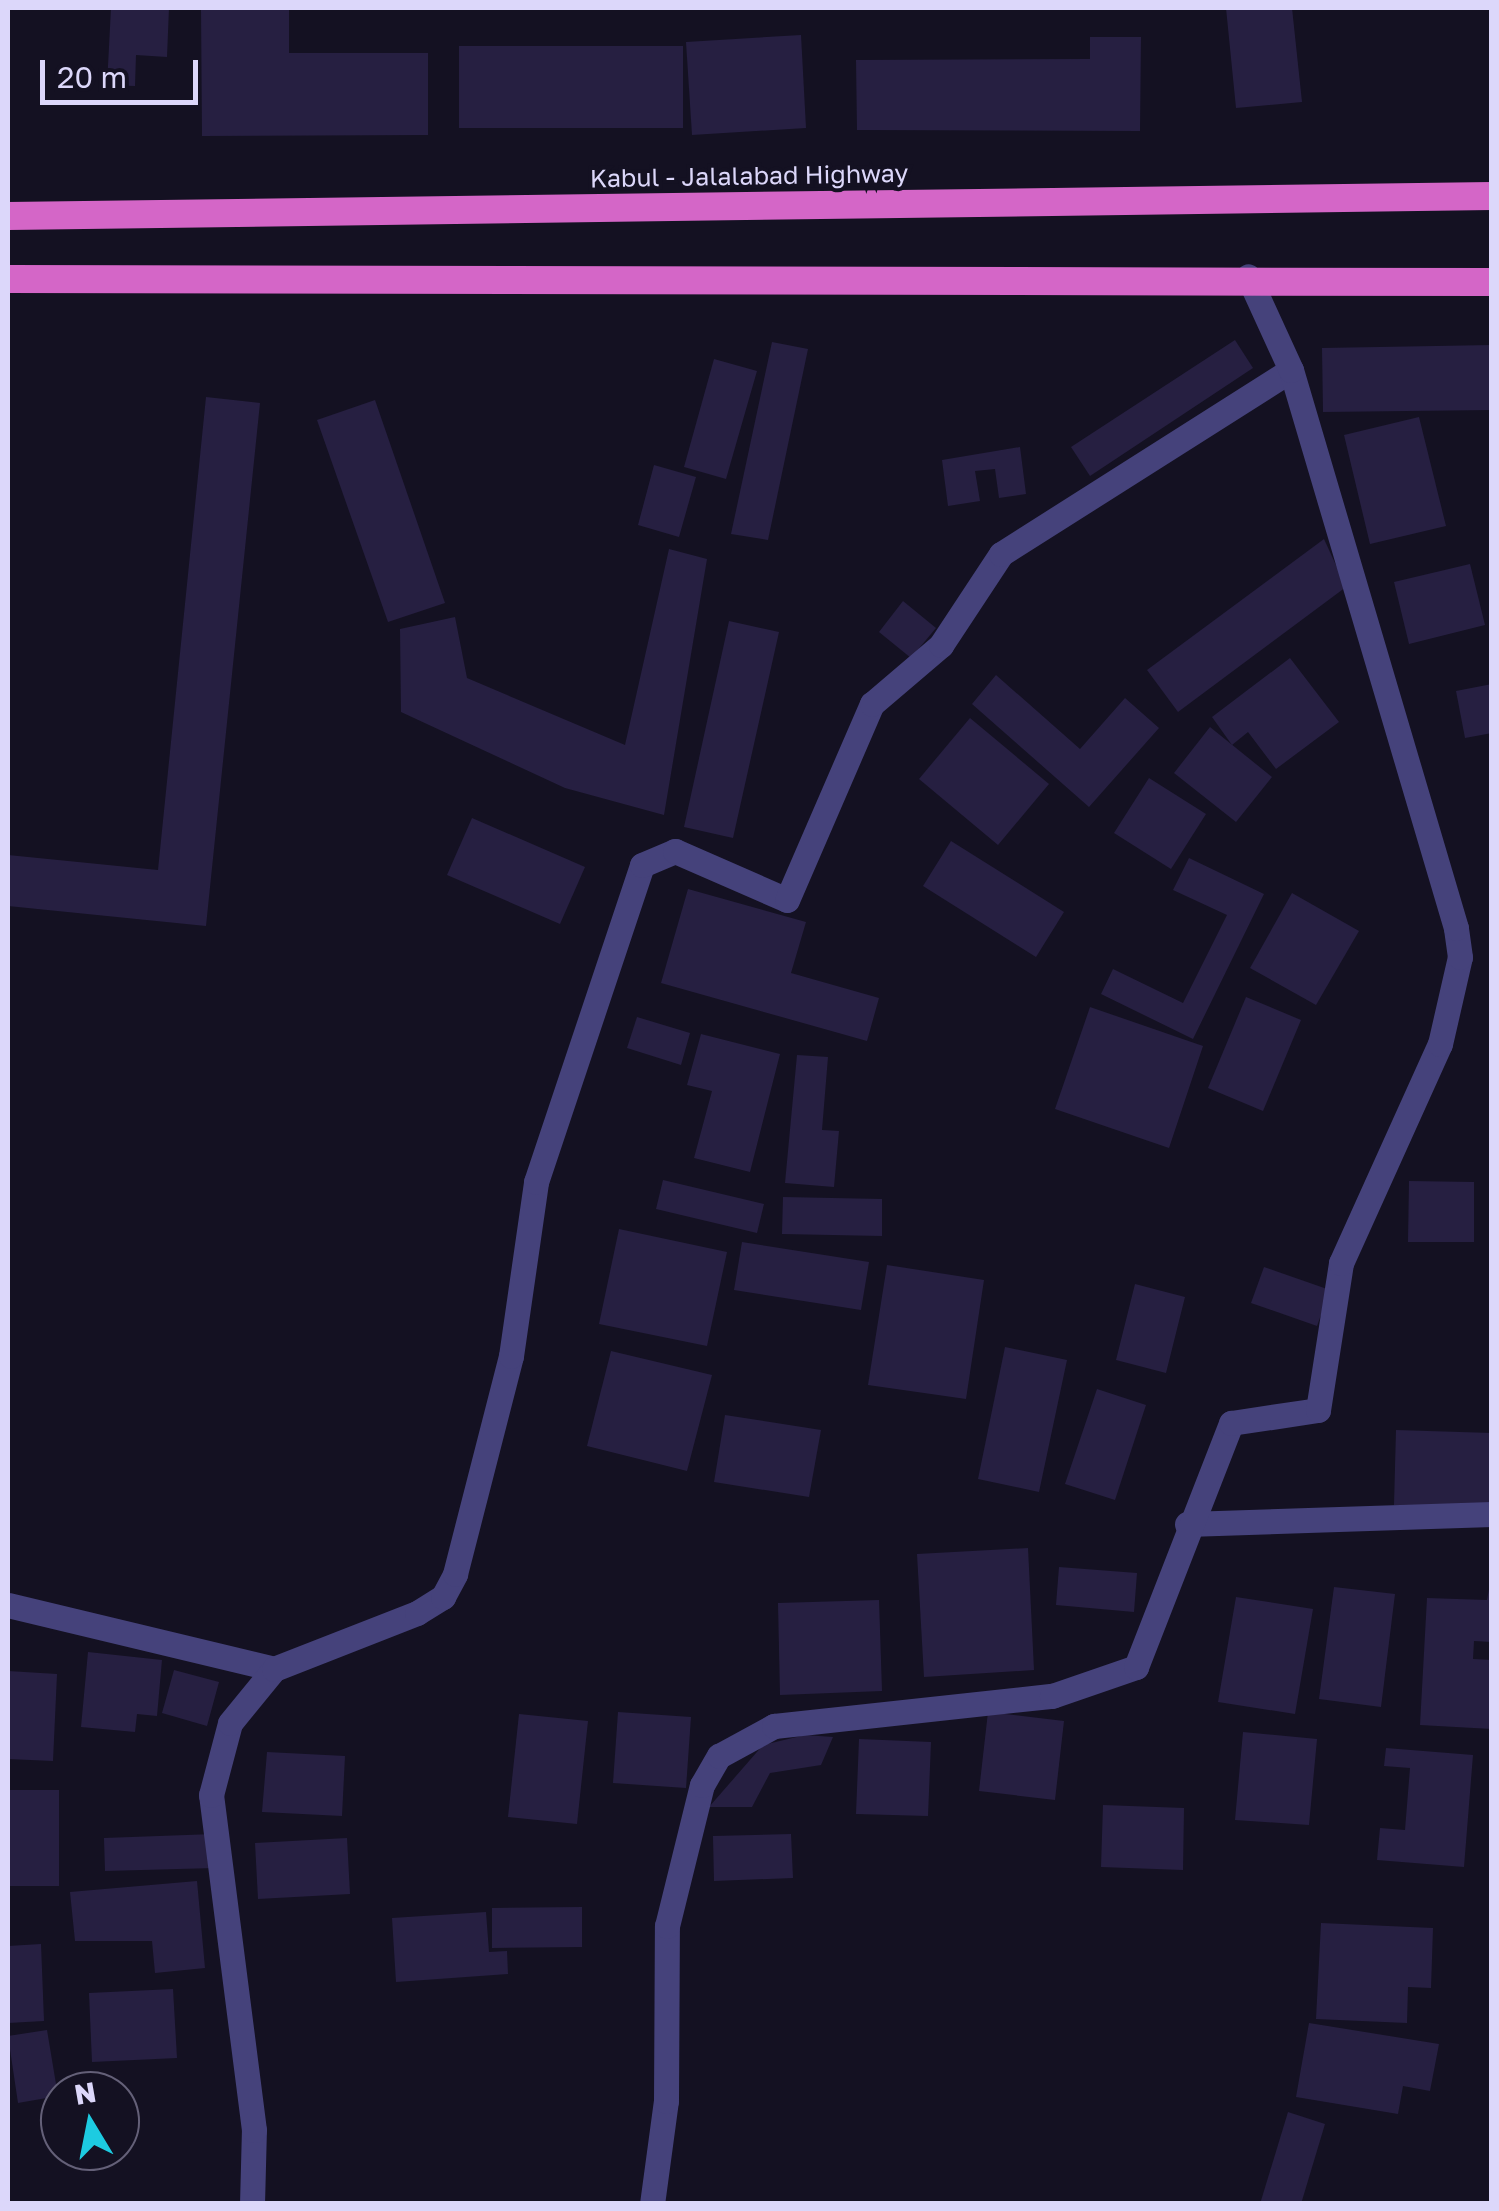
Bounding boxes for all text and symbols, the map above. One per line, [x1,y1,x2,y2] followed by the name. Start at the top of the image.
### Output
[45,40,202,102] scale bar
[57,59,127,95] text: 20 m
[589,158,909,194] street label: Kabul - Jalalabad Highway
[40,2071,140,2171] north arrow
[72,2075,98,2111] text: N

